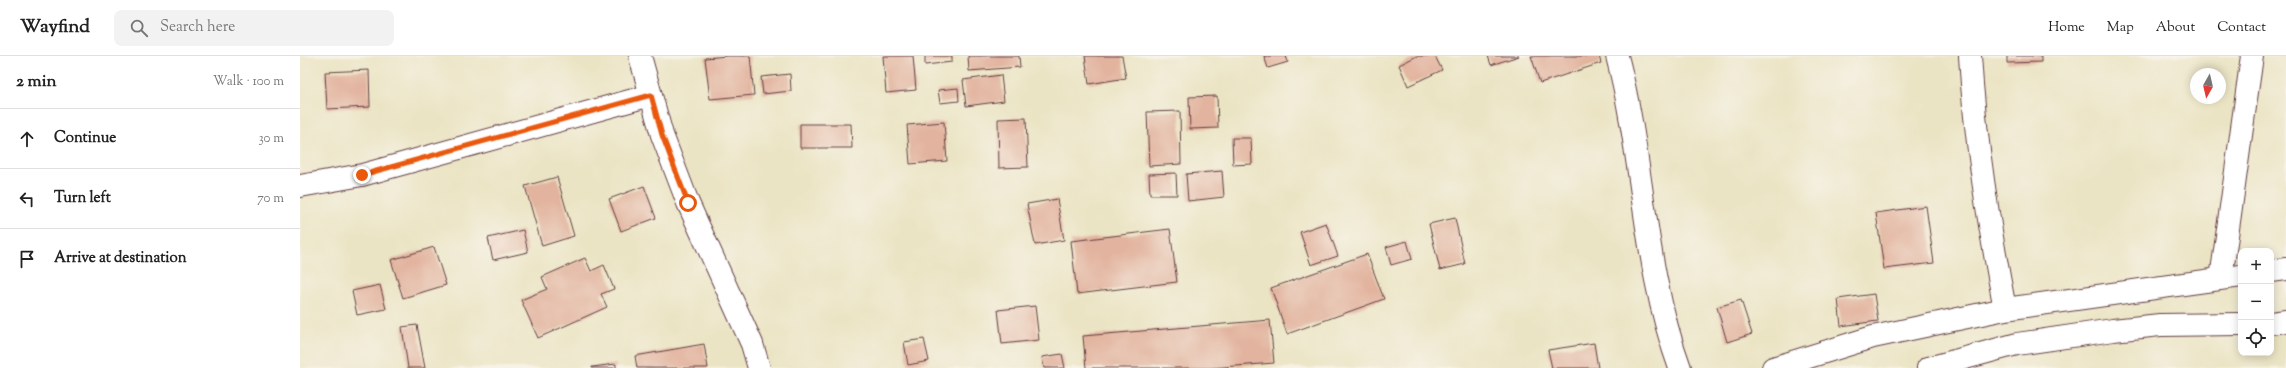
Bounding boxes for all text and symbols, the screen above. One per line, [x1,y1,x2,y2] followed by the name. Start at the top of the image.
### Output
[114,10,394,46] search box
[20,14,90,41] text: Wayfind
[128,17,150,39] icon: search
[160,17,235,38] text: Search here
[2048,18,2085,38] text: Home
[2107,18,2134,38] text: Map
[2156,18,2195,38] text: About
[2217,18,2266,38] text: Contact
[2190,68,2226,104] north arrow
[16,70,57,94] text: 2 min
[213,73,284,91] text: Walk · 100 m
[16,128,38,150] icon: ahead
[54,128,116,149] text: Continue
[258,130,284,148] text: 30 m
[353,166,371,184] route end
[16,188,38,210] icon: left
[54,188,111,209] text: Turn left
[257,190,284,208] text: 70 m
[679,194,697,212] route start
[16,248,38,270] icon: arrive
[54,248,187,269] text: Arrive at destination
[2238,248,2274,356] map controls
[2238,248,2274,284] button: +
[2238,284,2274,320] button: −
[2238,320,2274,356] button: locate

